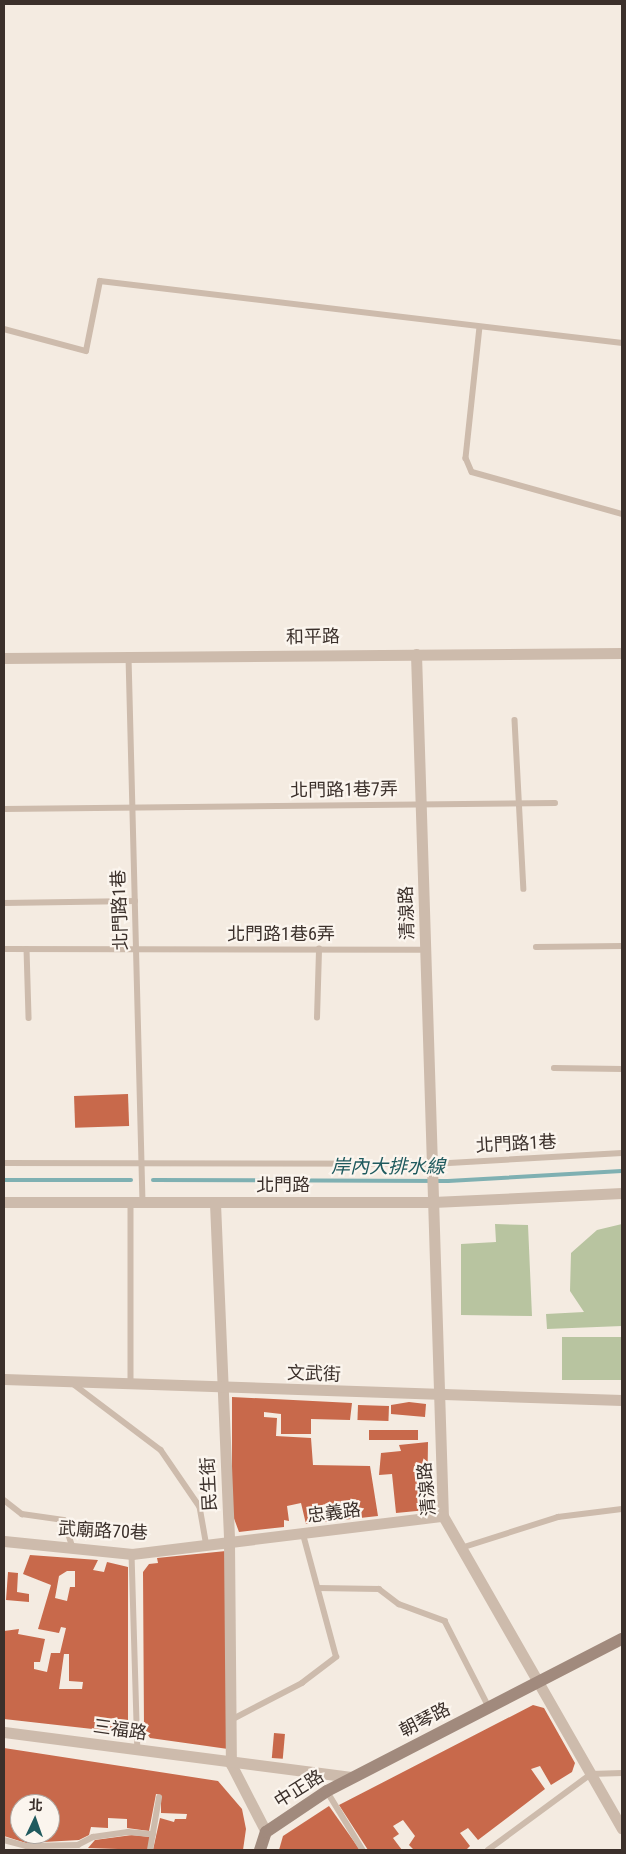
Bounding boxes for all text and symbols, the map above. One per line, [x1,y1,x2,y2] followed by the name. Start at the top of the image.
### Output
[286,626,340,648] street label: 和平路
[290,778,398,802] street label: 北門路1巷7弄
[108,869,132,951] street label: 北門路1巷
[395,886,419,940] street label: 清湶路
[227,923,335,945] street label: 北門路1巷6弄
[475,1131,557,1157] street label: 北門路1巷
[331,1156,445,1178] water label: 岸內大排水線
[256,1174,310,1196] street label: 北門路
[287,1362,341,1386] street label: 文武街
[197,1456,221,1512] street label: 民生街
[414,1461,440,1517] street label: 清湶路
[306,1499,362,1527] street label: 忠義路
[58,1518,148,1544] street label: 武廟路70巷
[396,1698,454,1742] street label: 朝琴路
[92,1716,148,1744] street label: 三福路
[270,1766,328,1812] street label: 中正路
[10,1794,60,1844] north arrow
[28,1797,43,1813] text: 北

